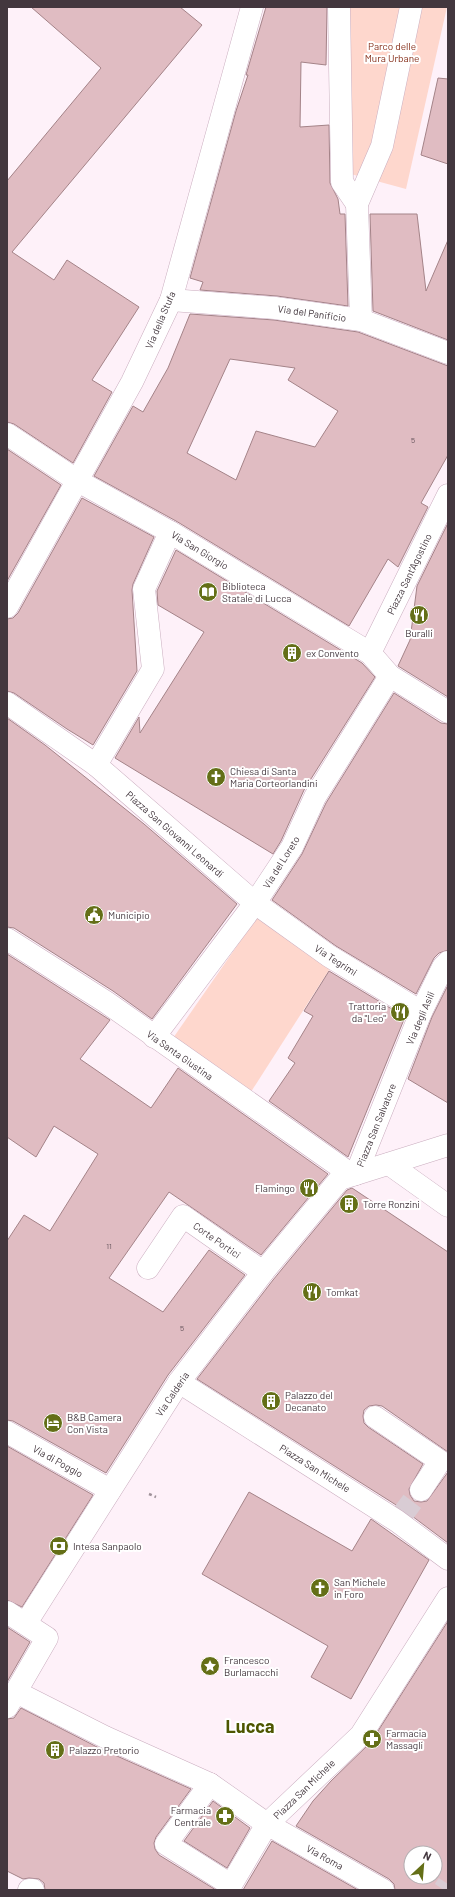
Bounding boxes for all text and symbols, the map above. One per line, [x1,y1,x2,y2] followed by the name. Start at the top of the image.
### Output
[365,40,419,64] park label: Parco delle Mura Urbane
[142,289,178,351] street label: Via della Stufa
[277,302,347,324] street label: Via del Panificio
[411,435,415,445] house number: 5
[169,528,231,572] street label: Via San Giorgio
[384,532,434,616] street label: Piazza Sant'Agostino
[222,580,291,604] place label: Biblioteca Statale di Lucca
[197,581,219,603] library icon: Biblioteca Statale di Lucca
[408,604,430,626] restaurant icon: Buralli
[405,627,433,639] place label: Buralli
[281,642,303,664] building icon: ex Convento
[306,647,359,659] place label: ex Convento
[230,765,317,789] place label: Chiesa di Santa Maria Corteorlandini
[205,766,227,788] church icon: Chiesa di Santa Maria Corteorlandini
[124,788,226,880] street label: Piazza San Giovanni Leonardi
[260,834,302,890] street label: Via del Loreto
[83,904,105,926] public building icon: Municipio
[108,909,150,921] place label: Municipio
[313,942,359,978] street label: Via Tegrimi
[403,990,437,1046] street label: Via degli Asili
[348,1000,386,1024] place label: Trattoria da "Leo"
[389,1001,411,1023] restaurant icon: Trattoria da "Leo"
[145,1028,215,1082] street label: Via Santa Giustina
[354,1082,398,1168] street label: Piazza San Salvatore
[298,1177,320,1199] restaurant icon: Flamingo
[255,1182,295,1194] place label: Flamingo
[338,1193,360,1215] building icon: Torre Ronzini
[363,1198,420,1210] place label: Torre Ronzini
[191,1219,243,1261] street label: Corte Portici
[106,1241,112,1251] house number: 11
[301,1281,323,1303] restaurant icon: Tomkat
[326,1286,359,1298] place label: Tomkat
[180,1323,184,1333] house number: 5
[153,1369,191,1419] street label: Via Calderia
[285,1389,333,1413] place label: Palazzo del Decanato
[260,1390,282,1412] building icon: Palazzo del Decanato
[67,1411,122,1435] place label: B&B Camera Con Vista
[42,1412,64,1434] hotel icon: B&B Camera Con Vista
[277,1441,353,1495] street label: Piazza San Michele
[31,1442,85,1480] street label: Via di Poggio
[48,1535,70,1557] bank icon: Intesa Sanpaolo
[73,1540,142,1552] place label: Intesa Sanpaolo
[334,1576,386,1600] place label: San Michele in Foro
[309,1577,331,1599] church icon: San Michele in Foro
[224,1654,278,1678] place label: Francesco Burlamacchi
[199,1655,221,1677] place icon: Francesco Burlamacchi
[226,1715,274,1737] district label: Lucca
[386,1727,426,1751] place label: Farmacia Massagli
[361,1728,383,1750] pharmacy icon: Farmacia Massagli
[44,1739,66,1761] building icon: Palazzo Pretorio
[69,1744,139,1756] place label: Palazzo Pretorio
[271,1757,337,1821] street label: Piazza San Michele
[171,1804,211,1828] place label: Farmacia Centrale
[214,1805,236,1827] pharmacy icon: Farmacia Centrale
[304,1842,346,1872] street label: Via Roma
[403,1845,443,1885] north arrow
[421,1848,434,1863] text: N

